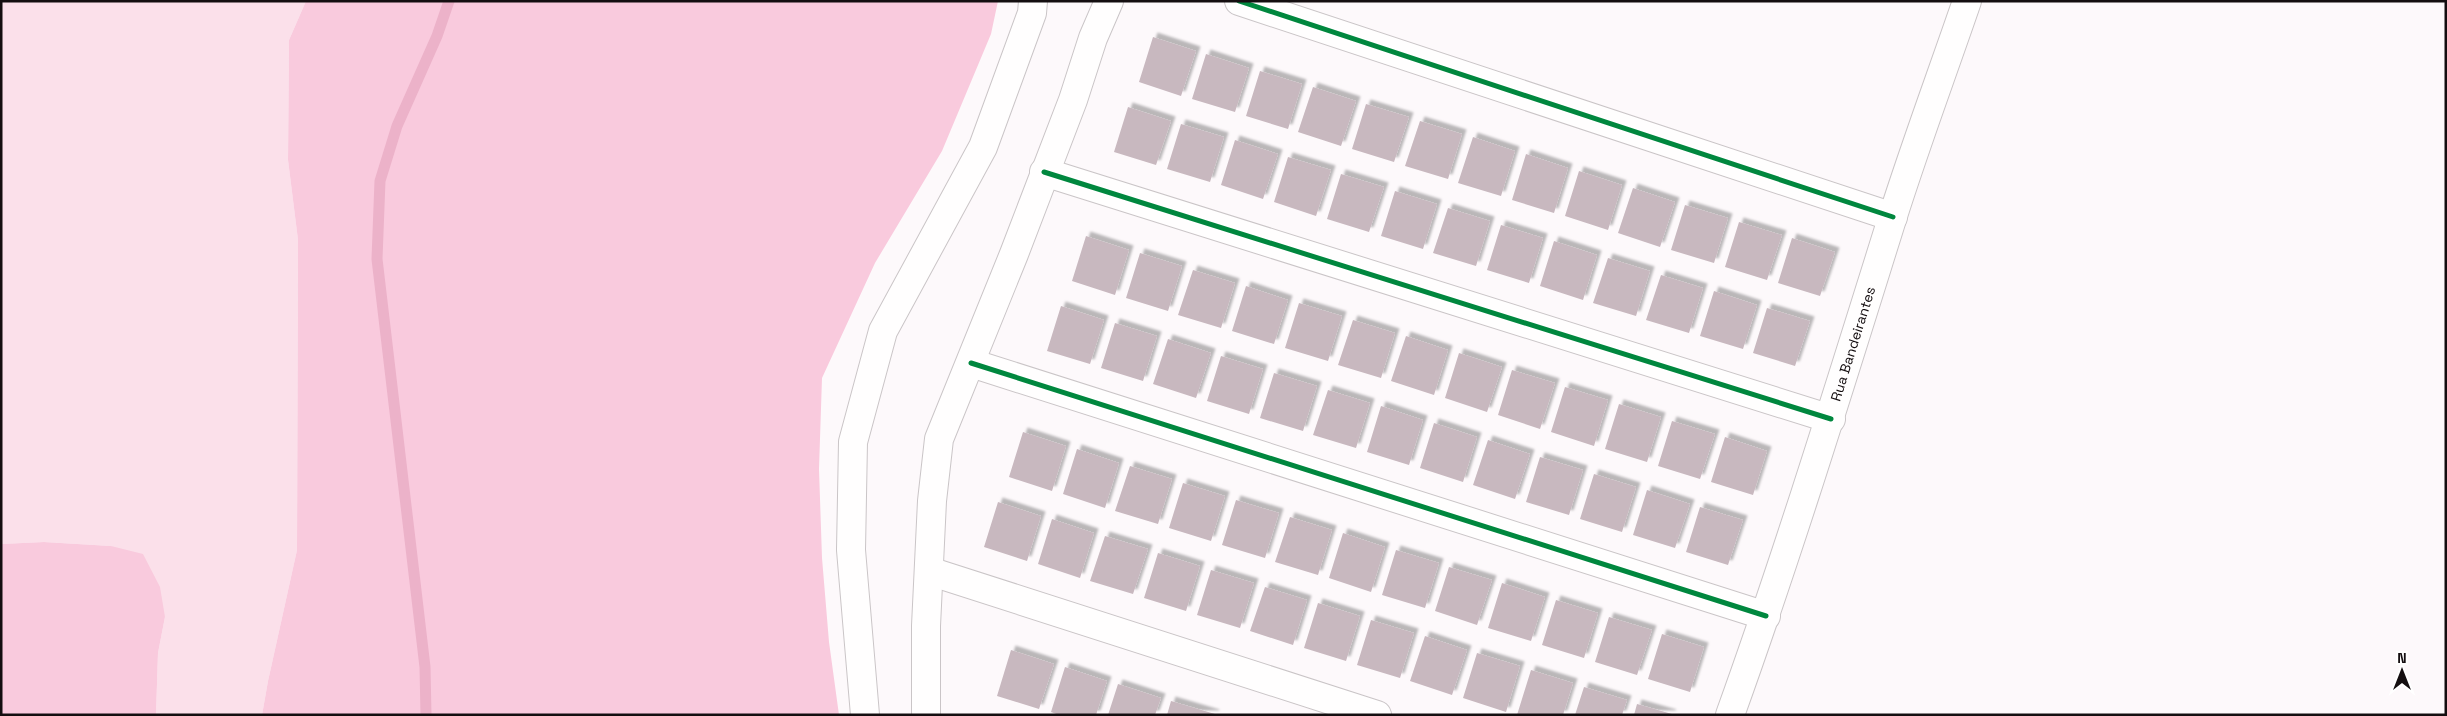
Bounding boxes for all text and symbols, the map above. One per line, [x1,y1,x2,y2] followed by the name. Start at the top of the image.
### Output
[1826,284,1879,403] street label: Rua Bandeirantes
[2377,646,2427,696] north arrow
[2397,649,2407,667] text: N

